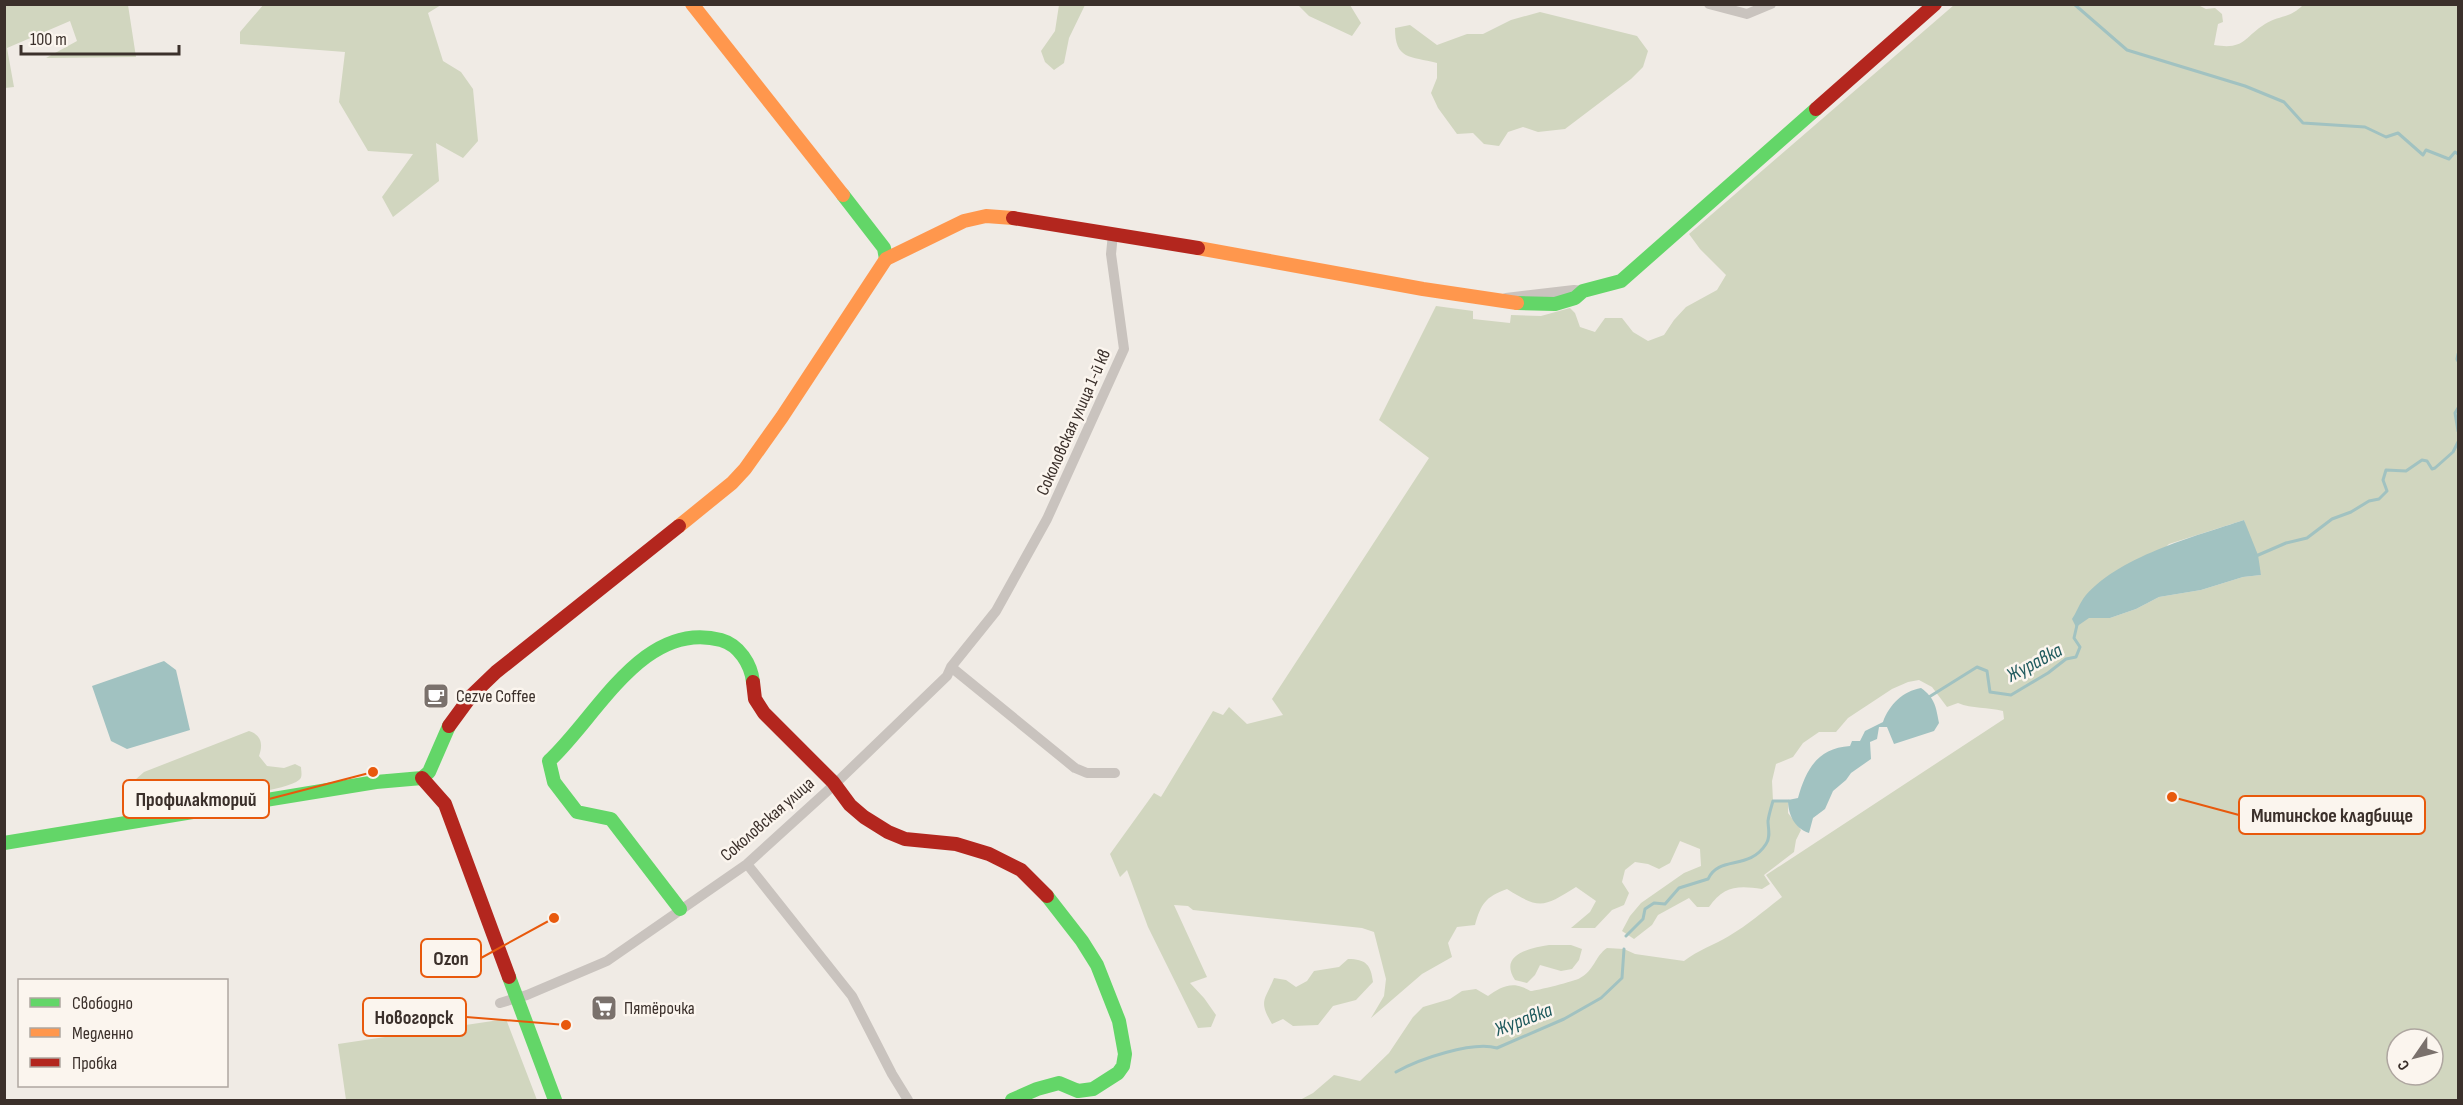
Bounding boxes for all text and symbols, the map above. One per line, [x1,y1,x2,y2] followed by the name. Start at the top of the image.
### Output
[21,18,178,56] scale bar
[30,29,67,50] text: 100 m
[1032,346,1115,499] street label: Соколовская улица 1-й кв
[2002,638,2067,688] water label: Журавка
[421,681,451,711] cafe icon: Cezve Coffee
[456,686,536,707] place label: Cezve Coffee
[716,773,819,866] street label: Соколовская улица
[123,780,269,818] callout: Профилакторий
[135,788,257,812] text: Профилакторий
[2239,796,2425,834] callout: Митинское кладбище
[2251,804,2413,828] text: Митинское кладбище
[421,939,481,977] callout: Ozon
[433,947,469,971] text: Ozon
[18,979,228,1087] legend
[72,993,133,1014] text: Свободно
[589,993,619,1023] supermarket icon: Пятёрочка
[363,998,466,1036] callout: Новогорск
[624,998,695,1019] place label: Пятёрочка
[1490,998,1556,1042] water label: Журавка
[375,1006,454,1030] text: Новогорск
[72,1023,134,1044] text: Медленно
[2385,1027,2445,1087] north arrow
[72,1053,117,1074] text: Пробка
[2394,1056,2414,1074] text: С

